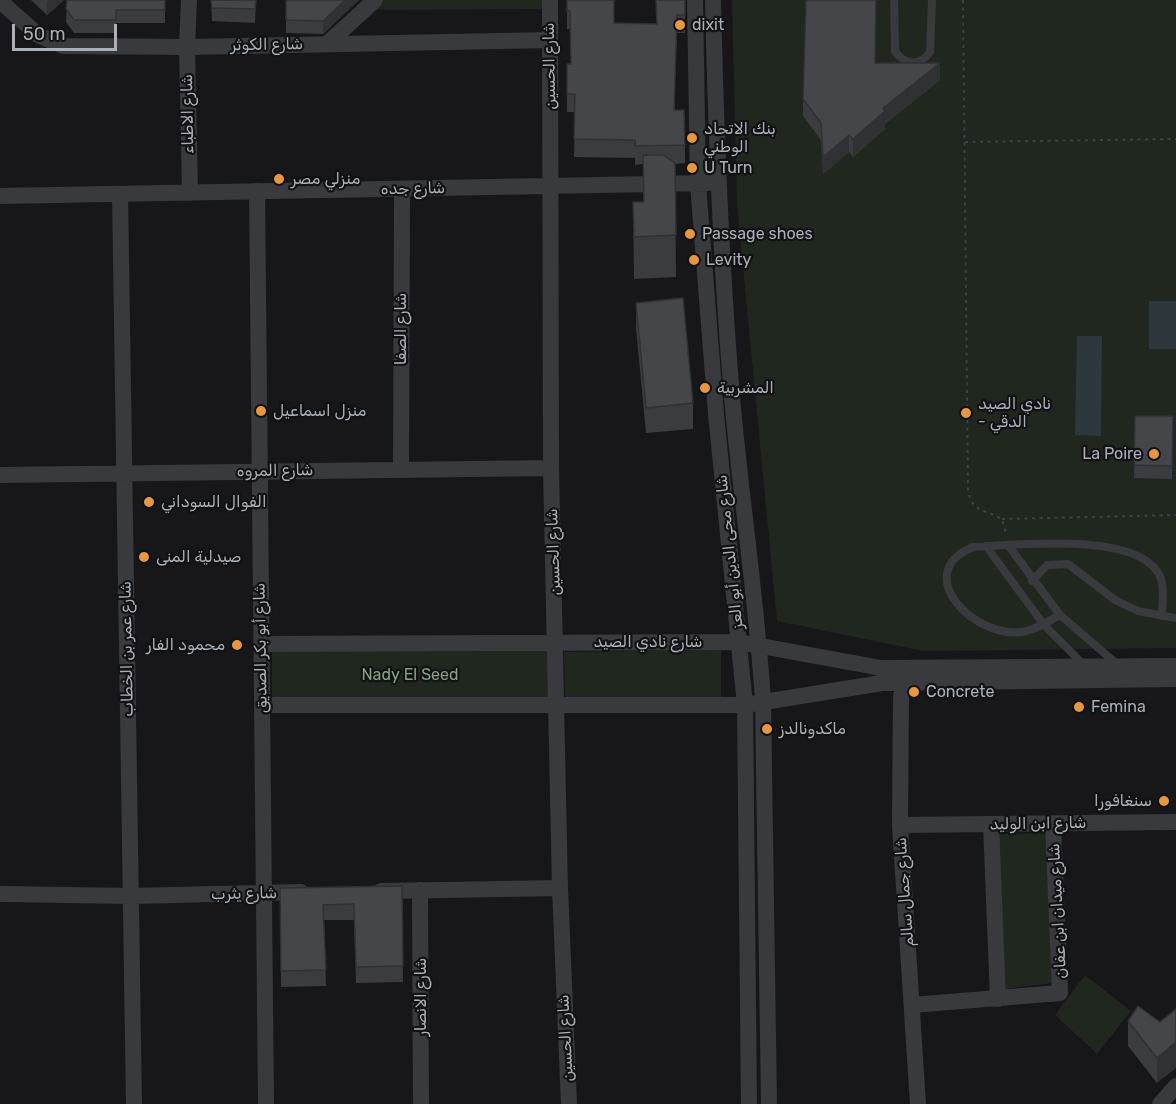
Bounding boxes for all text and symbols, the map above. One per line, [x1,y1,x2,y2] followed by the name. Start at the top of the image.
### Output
[15,12,120,50] scale bar
[692,15,724,35] place label: dixit
[673,18,687,32] marker: dixit
[540,22,560,110] street label: شارع الحسين
[23,23,66,45] text: 50 m
[231,35,303,55] street label: شارع الكوثر
[178,74,198,154] street label: شارع الاطباء
[704,119,776,157] place label: بنك الاتحاد الوطني
[685,131,699,145] marker: بنك الاتحاد الوطني
[704,158,753,178] place label: U Turn
[685,161,699,175] marker: U Turn
[291,169,360,189] place label: منزلي مصر
[272,172,286,186] marker: منزلي مصر
[381,179,445,199] street label: شارع جده
[702,224,813,244] place label: Passage shoes
[683,227,697,241] marker: Passage shoes
[706,250,751,270] place label: Levity
[687,253,701,267] marker: Levity
[391,293,411,365] street label: شارع الصفا
[717,378,774,398] place label: المشربية
[698,381,712,395] marker: المشربية
[978,394,1051,432] place label: نادي الصيد - الدقي
[273,401,366,421] place label: منزل اسماعيل
[254,404,268,418] marker: منزل اسماعيل
[959,406,973,420] marker: نادي الصيد - الدقي
[1082,444,1142,464] place label: La Poire
[1147,447,1161,461] marker: La Poire
[237,461,313,481] street label: شارع المروه
[712,474,748,630] street label: شارع محى الدين أبو العز
[161,492,267,512] place label: الفوال السوداني
[142,495,156,509] marker: الفوال السوداني
[543,508,565,596] street label: شارع الحسين
[156,547,241,567] place label: صيدلية المنى
[137,550,151,564] marker: صيدلية المنى
[116,581,138,717] street label: شارع عمر بن الخطاب
[250,583,272,713] street label: شارع أبو بكر الصديق
[594,632,702,652] street label: شارع نادي الصيد
[146,635,225,655] place label: محمود الفار
[230,638,244,652] marker: محمود الفار
[361,665,459,685] park label: Nady El Seed
[926,682,994,702] place label: Concrete
[907,685,921,699] marker: Concrete
[1091,697,1146,717] place label: Femina
[1072,700,1086,714] marker: Femina
[779,719,846,739] place label: ماكدونالدز
[760,722,774,736] marker: ماكدونالدز
[1094,791,1152,811] place label: سنغافورا
[1157,794,1171,808] marker: سنغافورا
[990,814,1086,834] street label: شارع ابن الوليد
[892,837,918,947] street label: شارع جمال سالم
[1045,843,1071,979] street label: شارع ميدان ابن عفان
[211,884,277,904] street label: شارع يثرب
[411,958,431,1036] street label: شارع الانصار
[554,994,578,1082] street label: شارع الحسين

